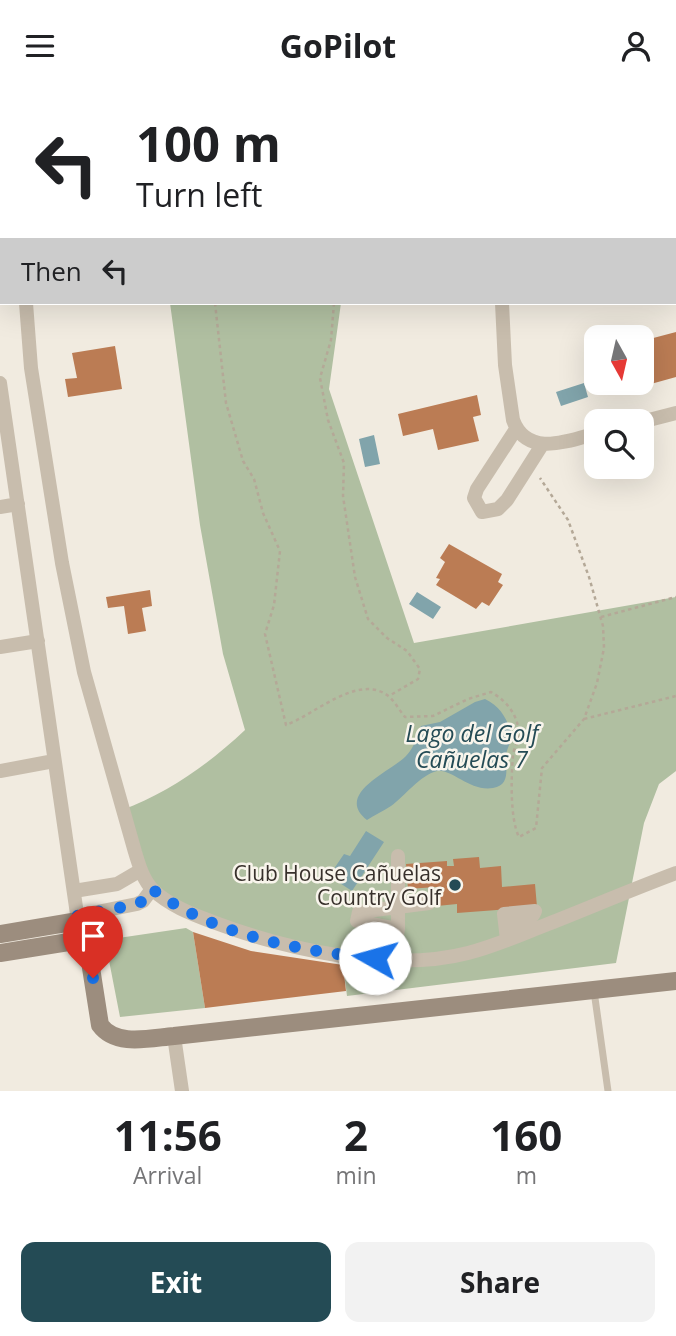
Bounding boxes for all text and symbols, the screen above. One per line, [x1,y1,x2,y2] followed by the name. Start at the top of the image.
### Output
[280,24,396,67] text: GoPilot
[21,27,59,65] icon: menu
[617,27,655,65] icon: person
[136,110,281,176] text: 100 m
[21,119,112,210] icon: left
[136,173,262,216] text: Turn left
[96,252,134,290] icon: left
[21,253,82,289] text: Then
[584,325,654,395] north arrow
[584,325,654,479] map controls
[584,409,654,479] button: search
[406,717,542,775] water label: Lago del Golf Cañuelas 7
[234,859,443,911] place label: Club House Cañuelas Country Golf
[447,877,463,893] marker: Club House Cañuelas Country Golf
[63,906,123,978] pin
[74,917,112,955] icon: arrive
[338,921,412,995] position arrow
[114,1106,222,1163] text: 11:56
[344,1106,368,1163] text: 2
[490,1106,562,1163] text: 160
[133,1159,202,1191] text: Arrival
[335,1159,377,1191] text: min
[516,1159,537,1191] text: m
[21,1242,331,1322] button: Exit
[345,1242,655,1322] button: Share

